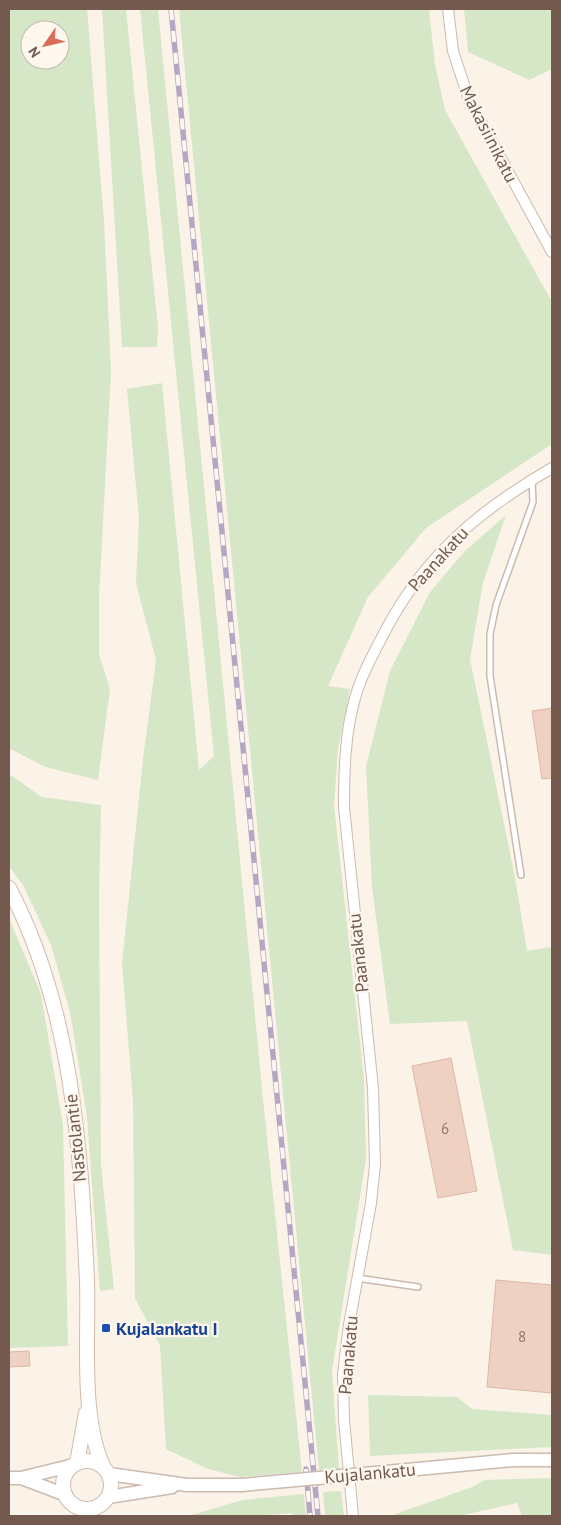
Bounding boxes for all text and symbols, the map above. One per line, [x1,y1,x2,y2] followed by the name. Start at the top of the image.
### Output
[20,20,70,70] north arrow
[24,43,44,61] text: N
[455,82,523,186] street label: Makasiinikatu
[403,522,473,596] street label: Paanakatu
[342,912,374,994] street label: Paanakatu
[59,1093,91,1183] street label: Nastolantie
[441,1119,449,1138] house number: 6
[333,1314,363,1396] street label: Paanakatu
[116,1317,218,1340] place label: Kujalankatu I
[100,1322,112,1334] marker: Kujalankatu I
[518,1327,526,1346] house number: 8
[324,1458,416,1488] street label: Kujalankatu

